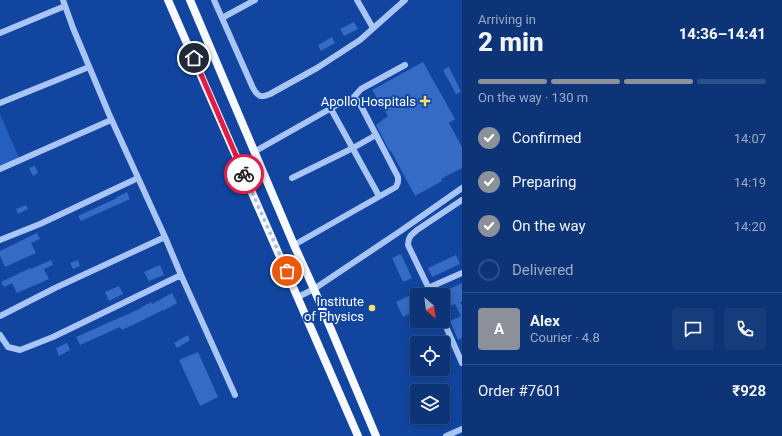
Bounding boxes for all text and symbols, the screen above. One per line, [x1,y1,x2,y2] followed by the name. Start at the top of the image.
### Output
[478,12,536,27] text: Arriving in
[679,25,766,43] text: 14:36–14:41
[478,27,544,57] text: 2 min
[177,41,211,75] pin
[183,47,205,69] icon: home
[478,90,588,105] text: On the way · 130 m
[321,94,416,109] place label: Apollo Hospitals
[419,95,431,107] marker: Apollo Hospitals
[478,127,500,149] icon: check
[512,129,582,147] text: Confirmed
[734,131,766,146] text: 14:07
[224,154,264,194] courier
[233,163,255,185] icon: bike
[478,171,500,193] icon: check
[512,173,576,191] text: Preparing
[734,175,766,190] text: 14:19
[478,215,500,237] icon: check
[512,217,586,235] text: On the way
[734,219,766,234] text: 14:20
[270,254,304,288] pin
[276,260,298,282] icon: bag
[512,261,574,279] text: Delivered
[410,288,450,328] north arrow
[410,288,450,424] map controls
[304,294,364,324] place label: Institute of Physics
[367,303,377,313] marker: Institute of Physics
[672,308,714,350] button: chat
[724,308,766,350] button: phone
[530,312,560,330] text: Alex
[494,320,504,338] text: A
[530,330,600,345] text: Courier · 4.8
[410,336,450,376] button: locate
[478,382,561,400] text: Order #7601
[732,382,766,400] text: ₹928
[410,384,450,424] button: layers

